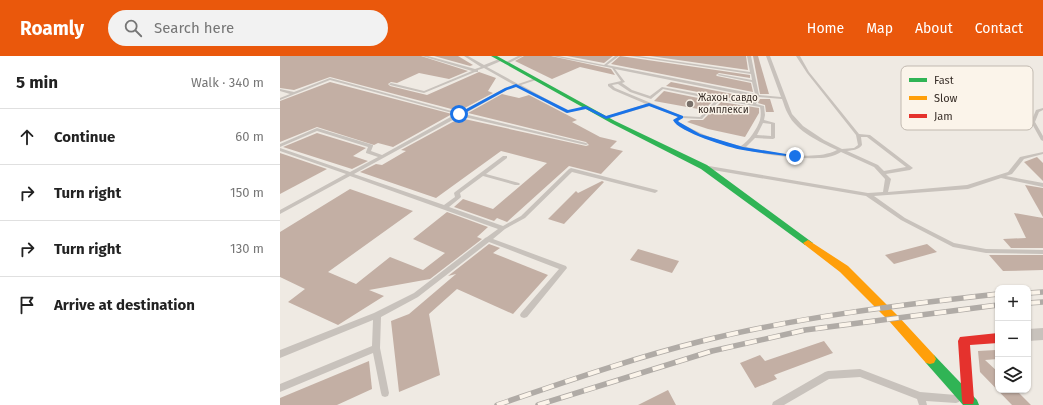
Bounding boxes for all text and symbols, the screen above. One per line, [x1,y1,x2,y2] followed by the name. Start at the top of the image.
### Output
[108,10,388,46] search box
[20,17,84,40] text: Roamly
[122,17,144,39] icon: search
[154,19,234,37] text: Search here
[807,20,844,37] text: Home
[866,20,893,37] text: Map
[915,20,953,37] text: About
[975,20,1023,37] text: Contact
[901,66,1033,130] legend
[16,72,58,93] text: 5 min
[934,74,954,87] text: Fast
[191,75,264,90] text: Walk · 340 m
[698,92,758,116] place label: Жахон савдо комплекси
[934,92,958,105] text: Slow
[685,99,695,109] marker: Жахон савдо комплекси
[450,105,468,123] route start
[934,110,953,123] text: Jam
[16,126,38,148] icon: ahead
[54,128,115,146] text: Continue
[235,129,264,144] text: 60 m
[786,147,804,165] route end
[16,182,38,204] icon: right
[54,184,121,202] text: Turn right
[230,185,264,200] text: 150 m
[16,238,38,260] icon: right
[54,240,121,258] text: Turn right
[230,241,264,256] text: 130 m
[995,285,1031,393] map controls
[995,285,1031,321] button: +
[16,294,38,316] icon: arrive
[54,296,195,314] text: Arrive at destination
[995,321,1031,357] button: −
[995,357,1031,393] button: layers

